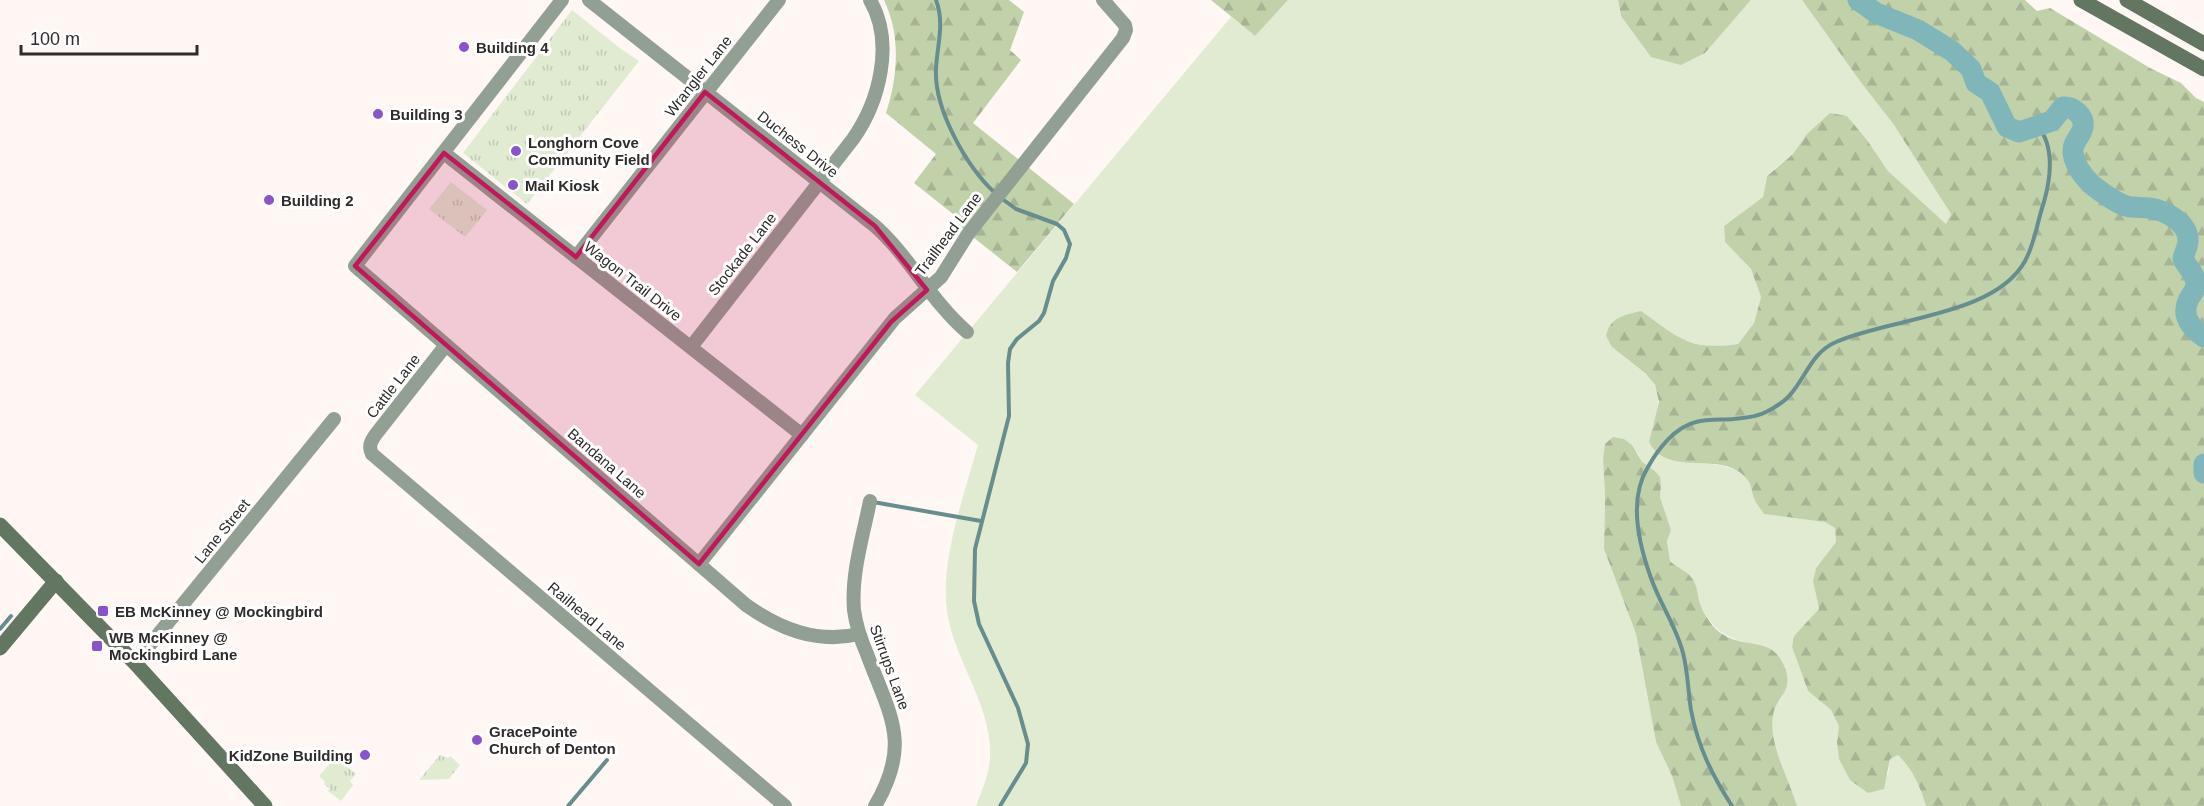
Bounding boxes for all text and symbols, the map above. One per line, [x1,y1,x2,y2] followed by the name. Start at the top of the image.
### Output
[21,18,196,56] scale bar
[30,29,80,49] text: 100 m
[661,32,735,120] street label: Wrangler Lane
[476,39,549,56] place label: Building 4
[457,40,471,54] marker: Building 4
[390,106,463,123] place label: Building 3
[371,107,385,121] marker: Building 3
[754,107,842,181] street label: Duchess Drive
[528,134,650,168] place label: Longhorn Cove Community Field
[509,144,523,158] marker: Longhorn Cove Community Field
[525,177,600,194] place label: Mail Kiosk
[506,178,520,192] marker: Mail Kiosk
[911,189,985,279] street label: Trailhead Lane
[281,192,354,209] place label: Building 2
[262,193,276,207] marker: Building 2
[704,209,780,299] street label: Stockade Lane
[581,238,685,324] street label: Wagon Trail Drive
[363,351,423,421] street label: Cattle Lane
[565,425,649,501] street label: Bandana Lane
[191,495,254,566] street label: Lane Street
[544,578,630,654] street label: Railhead Lane
[115,603,323,620] place label: EB McKinney @ Mockingbird
[96,604,110,618] marker: EB McKinney @ Mockingbird
[867,622,913,712] street label: Stirrups Lane
[109,629,237,663] place label: WB McKinney @ Mockingbird Lane
[90,639,104,653] marker: WB McKinney @ Mockingbird Lane
[489,723,616,757] place label: GracePointe Church of Denton
[470,733,484,747] marker: GracePointe Church of Denton
[229,747,353,764] place label: KidZone Building
[358,748,372,762] marker: KidZone Building

